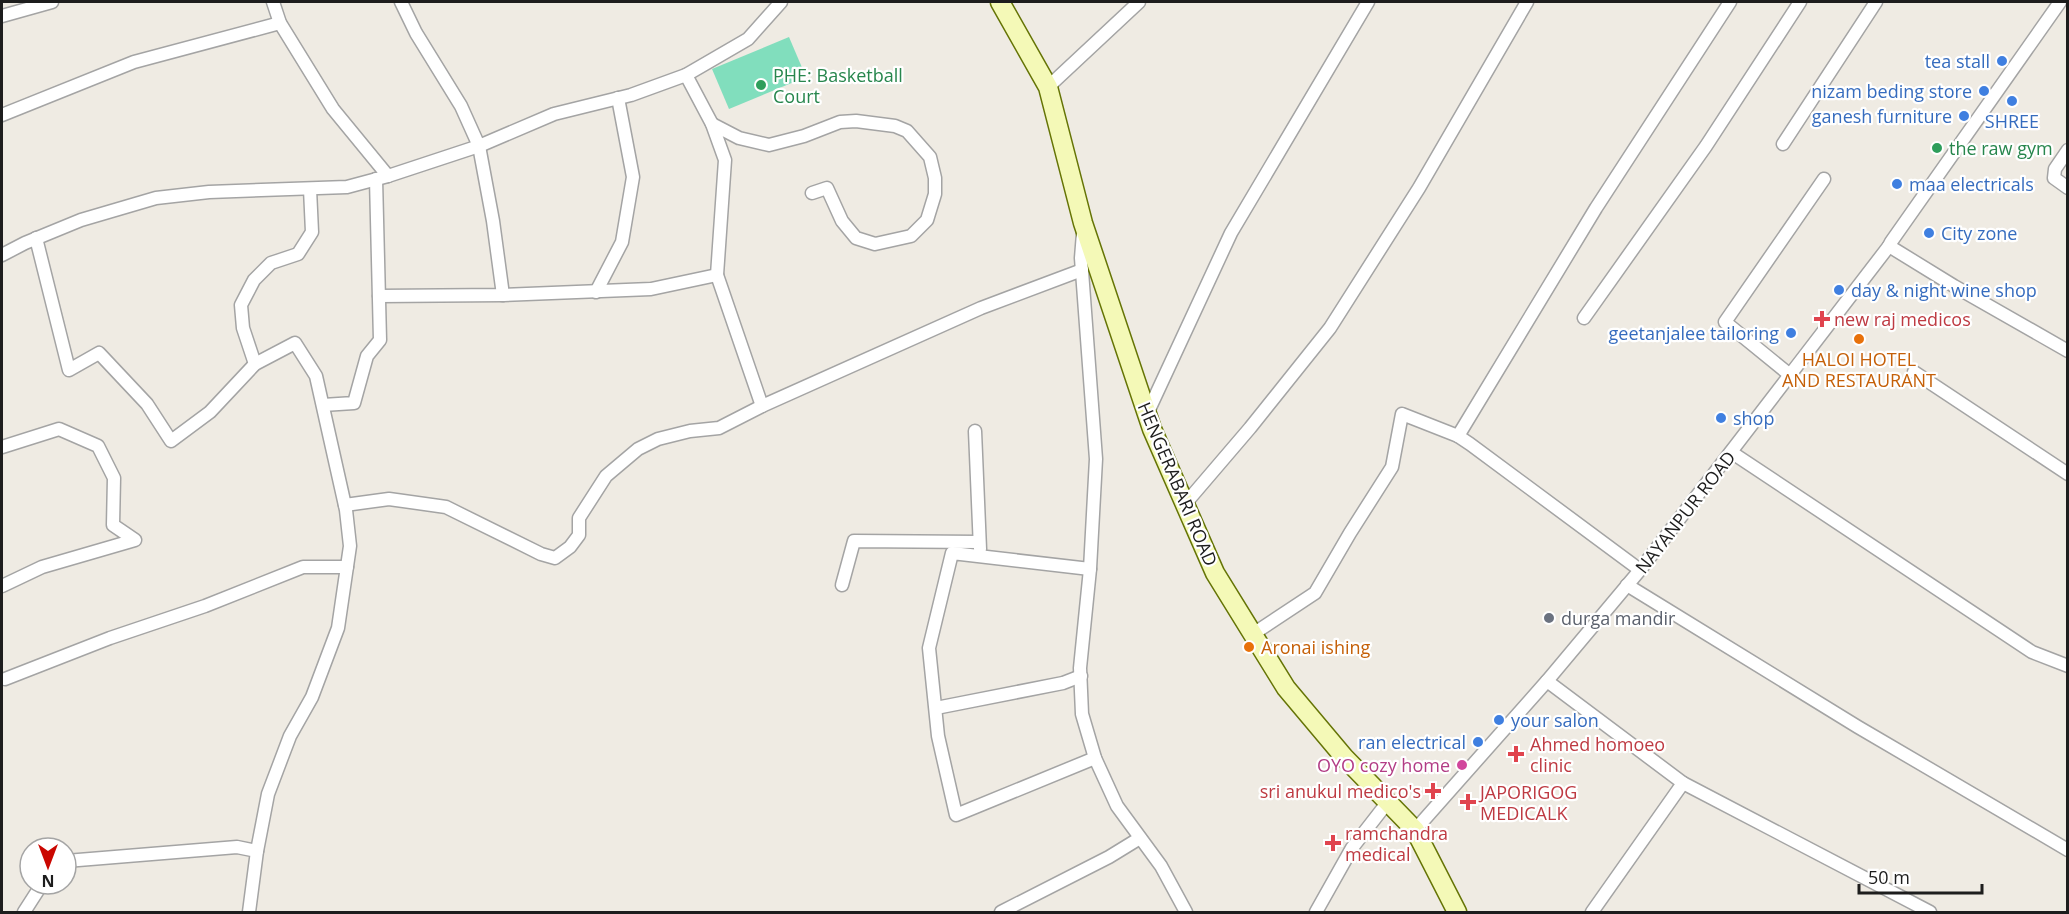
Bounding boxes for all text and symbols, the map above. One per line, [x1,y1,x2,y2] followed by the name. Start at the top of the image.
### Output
[1925,49,1990,73] place label: tea stall
[1995,54,2009,68] marker: tea stall
[773,63,903,108] place label: PHE: Basketball Court
[754,78,768,92] marker: PHE: Basketball Court
[1811,79,1972,103] place label: nizam beding store
[1977,84,1991,98] marker: nizam beding store
[2005,94,2019,108] marker: SHREE
[1812,104,1952,128] place label: ganesh furniture
[1957,109,1971,123] marker: ganesh furniture
[1985,109,2039,133] place label: SHREE
[1949,136,2053,160] place label: the raw gym
[1930,141,1944,155] marker: the raw gym
[1909,172,2034,196] place label: maa electricals
[1890,177,1904,191] marker: maa electricals
[1941,221,2017,245] place label: City zone
[1922,226,1936,240] marker: City zone
[1851,278,2037,302] place label: day & night wine shop
[1832,283,1846,297] marker: day & night wine shop
[1834,307,1971,331] place label: new raj medicos
[1815,312,1829,326] marker: new raj medicos
[1609,321,1779,345] place label: geetanjalee tailoring
[1784,326,1798,340] marker: geetanjalee tailoring
[1852,332,1866,346] marker: HALOI HOTEL AND RESTAURANT
[1782,347,1936,392] place label: HALOI HOTEL AND RESTAURANT
[1133,398,1223,570] street label: HENGERABARI ROAD
[1733,406,1774,430] place label: shop
[1714,411,1728,425] marker: shop
[1630,446,1740,578] street label: NAYANPUR ROAD
[1561,606,1676,630] place label: durga mandir
[1542,611,1556,625] marker: durga mandir
[1261,635,1371,659] place label: Aronai ishing
[1242,640,1256,654] marker: Aronai ishing
[1511,708,1599,732] place label: your salon
[1492,713,1506,727] marker: your salon
[1358,730,1466,754] place label: ran electrical
[1530,732,1665,777] place label: Ahmed homoeo clinic
[1471,735,1485,749] marker: ran electrical
[1507,745,1525,763] marker: Ahmed homoeo clinic
[1317,753,1450,777] place label: OYO cozy home
[1455,758,1469,772] marker: OYO cozy home
[1260,779,1421,803] place label: sri anukul medico's
[1478,780,1577,825] place label: JAPORIGOG MEDICALK
[1426,784,1440,798] marker: sri anukul medico's
[1461,795,1475,809] marker: JAPORIGOG MEDICALK
[1345,821,1448,866] place label: ramchandra medical
[18,836,78,896] north arrow
[1326,836,1340,850] marker: ramchandra medical
[1859,857,1982,895] scale bar
[1868,865,1910,889] text: 50 m
[41,870,55,892] text: N

